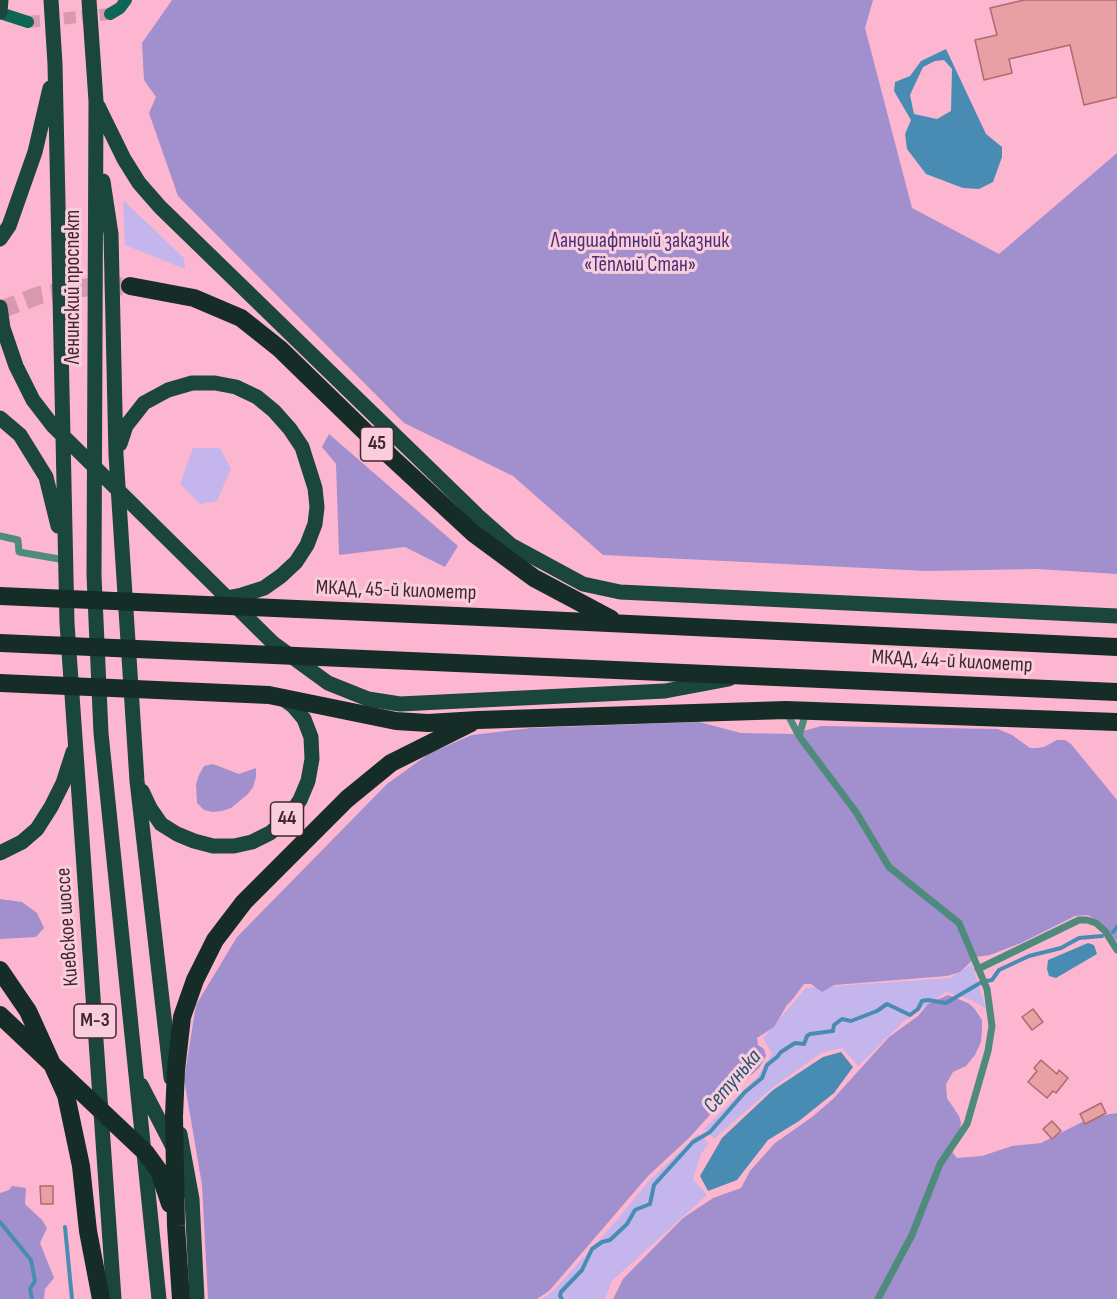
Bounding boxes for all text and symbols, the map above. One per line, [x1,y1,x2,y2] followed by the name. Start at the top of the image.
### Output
[61,210,87,364] street label: Ленинский проспект
[551,229,729,279] park label: Ландшафтный заказник «Тёплый Стан»
[360,427,394,461] road number: 45
[315,576,477,606] street label: МКАД, 45-й километр
[871,645,1033,679] street label: МКАД, 44-й километр
[270,802,304,836] road number: 44
[51,867,85,987] street label: Киевское шоссе
[74,1004,116,1038] road number: М-3
[698,1045,768,1119] water label: Сетунька

